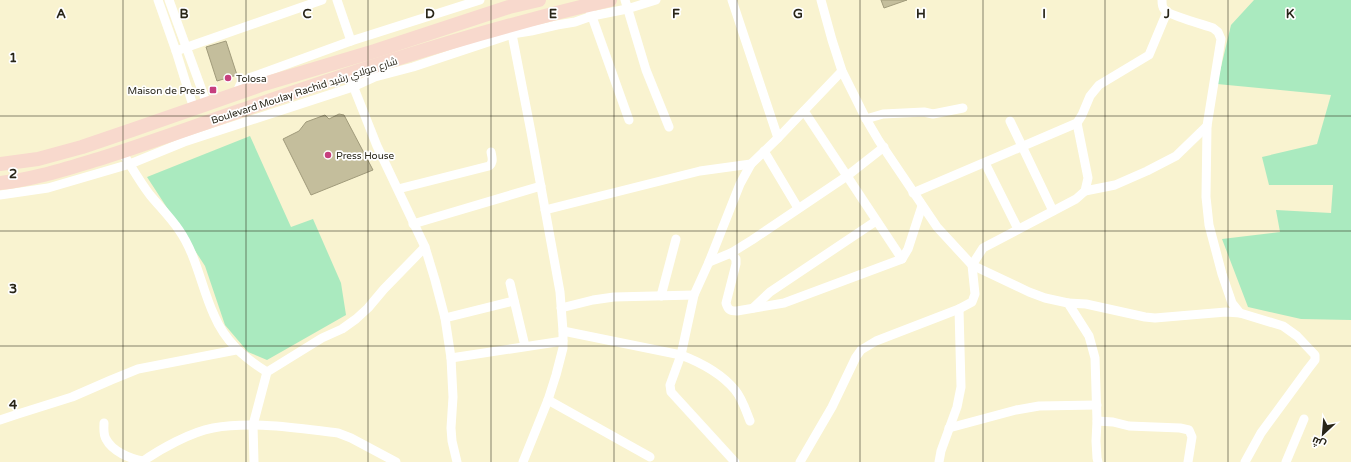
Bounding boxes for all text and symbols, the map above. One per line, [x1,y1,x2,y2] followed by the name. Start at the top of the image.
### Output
[56,6,66,22] text: A
[179,6,189,22] text: B
[302,6,312,22] text: C
[425,6,435,22] text: D
[549,6,557,22] text: E
[672,6,680,22] text: F
[793,6,803,22] text: G
[916,6,926,22] text: H
[1042,6,1046,22] text: I
[1163,6,1170,22] text: J
[1286,6,1295,22] text: K
[9,50,17,66] text: 1
[210,55,399,128] street label: Boulevard Moulay Rachid شارع مولاي رشيد
[223,73,233,83] marker: Tolosa
[236,73,267,85] place label: Tolosa
[128,85,205,97] place label: Maison de Press
[208,85,218,95] marker: Maison de Press
[323,150,333,160] marker: Press House
[336,150,395,162] place label: Press House
[9,166,17,182] text: 2
[9,281,17,297] text: 3
[9,397,18,413] text: 4
[1303,414,1343,454] north arrow
[1310,434,1328,451] text: ش

